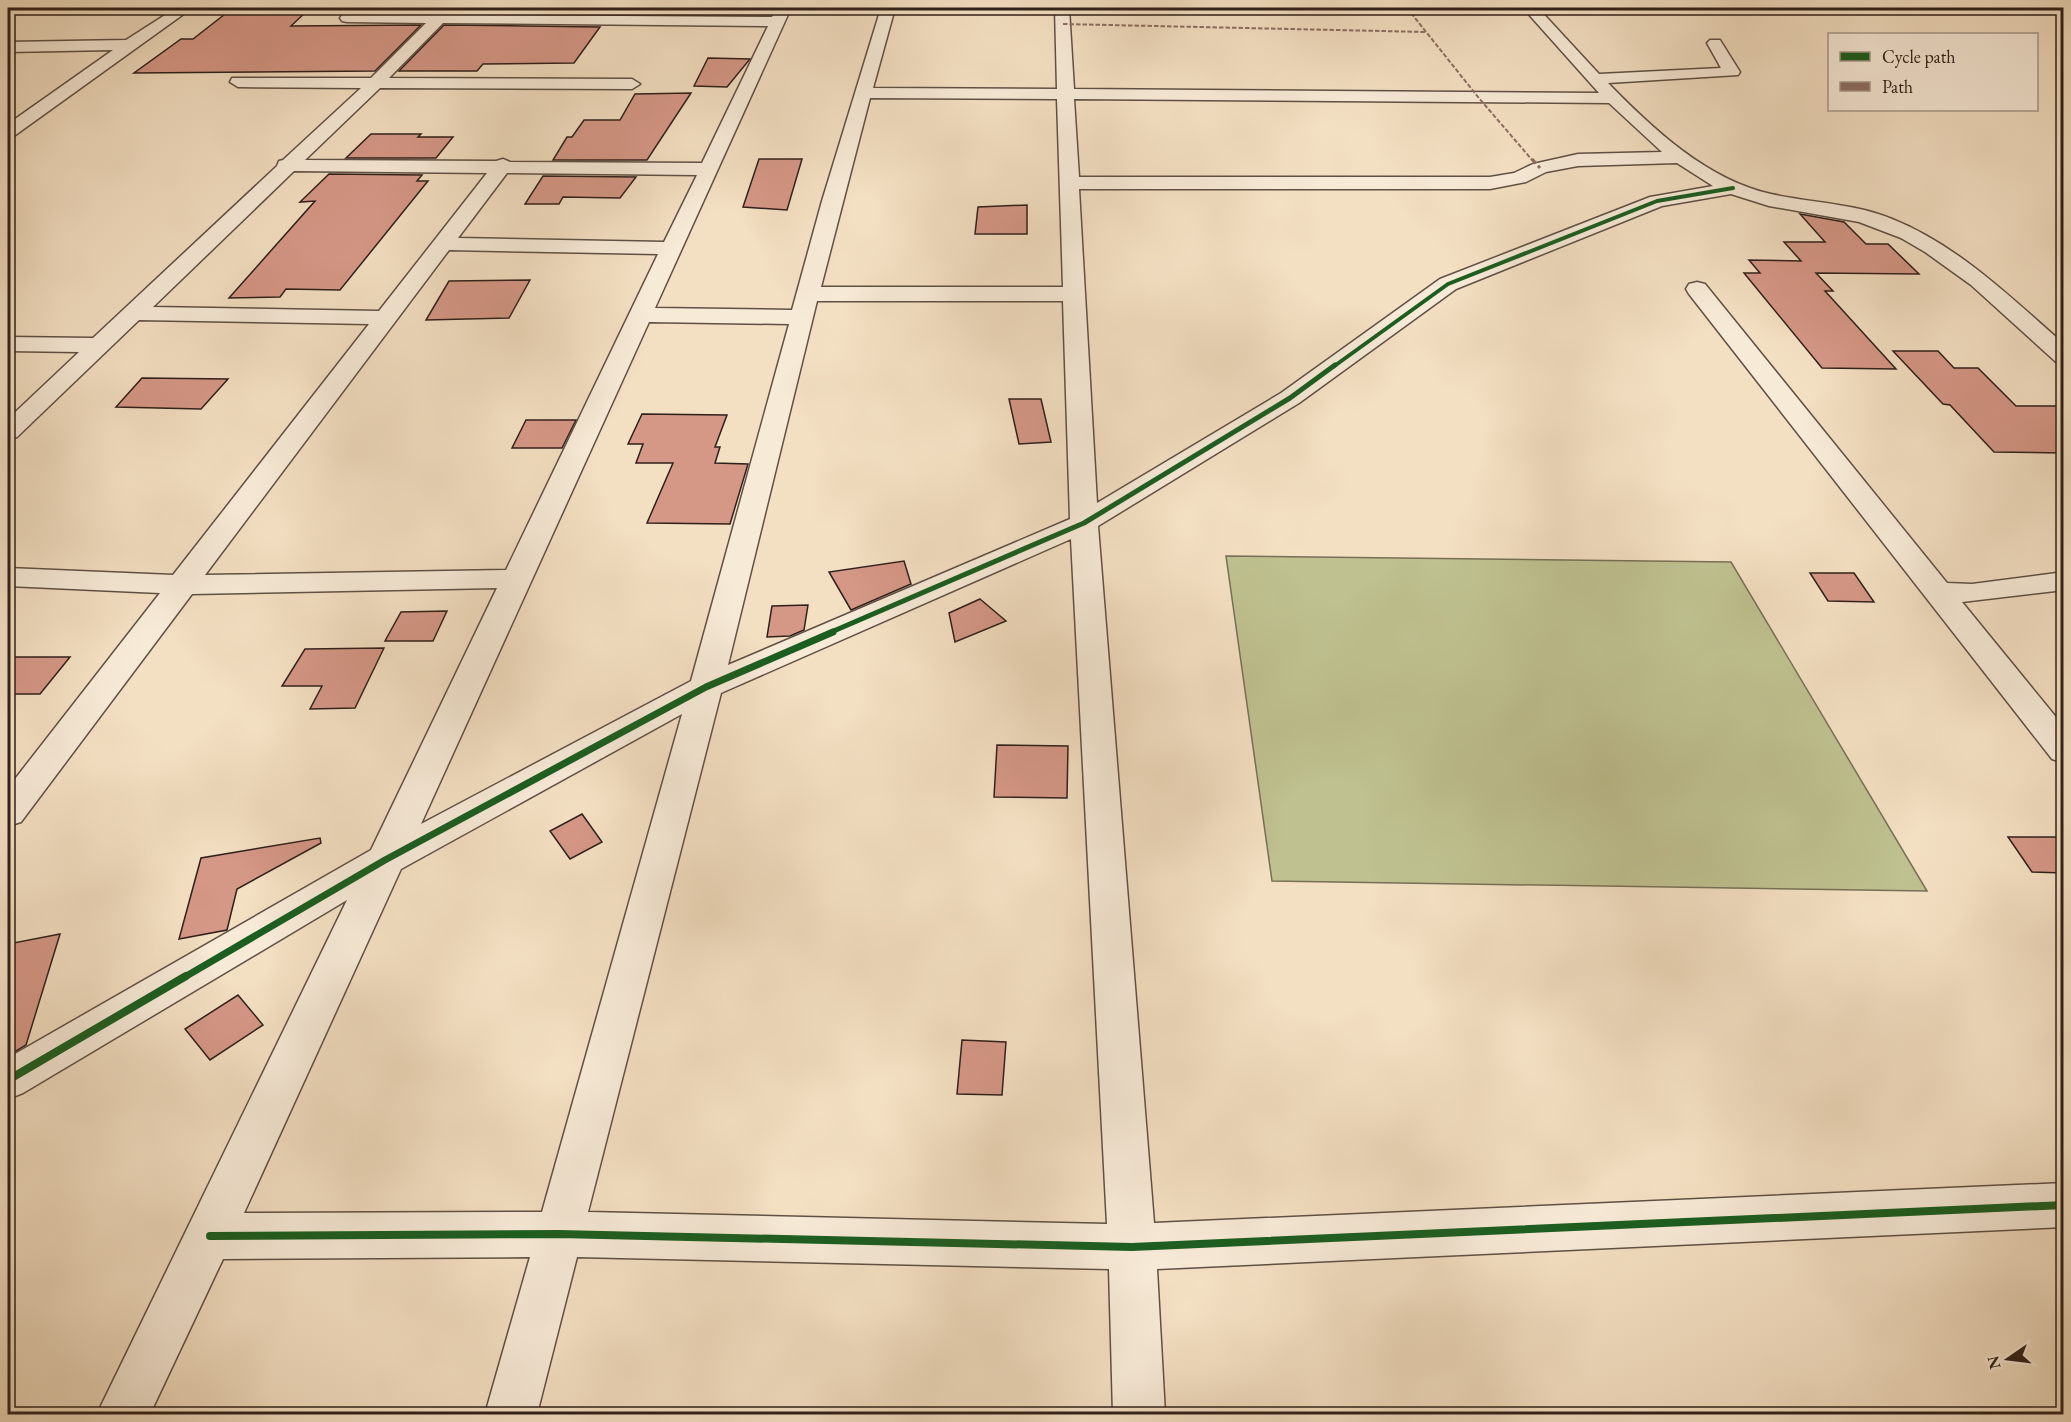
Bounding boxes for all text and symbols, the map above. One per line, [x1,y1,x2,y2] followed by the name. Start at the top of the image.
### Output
[1828,33,2038,111] legend
[1882,45,1956,68] text: Cycle path
[1882,75,1913,98] text: Path
[1978,1329,2038,1389] north arrow
[1982,1354,2006,1371] text: N

